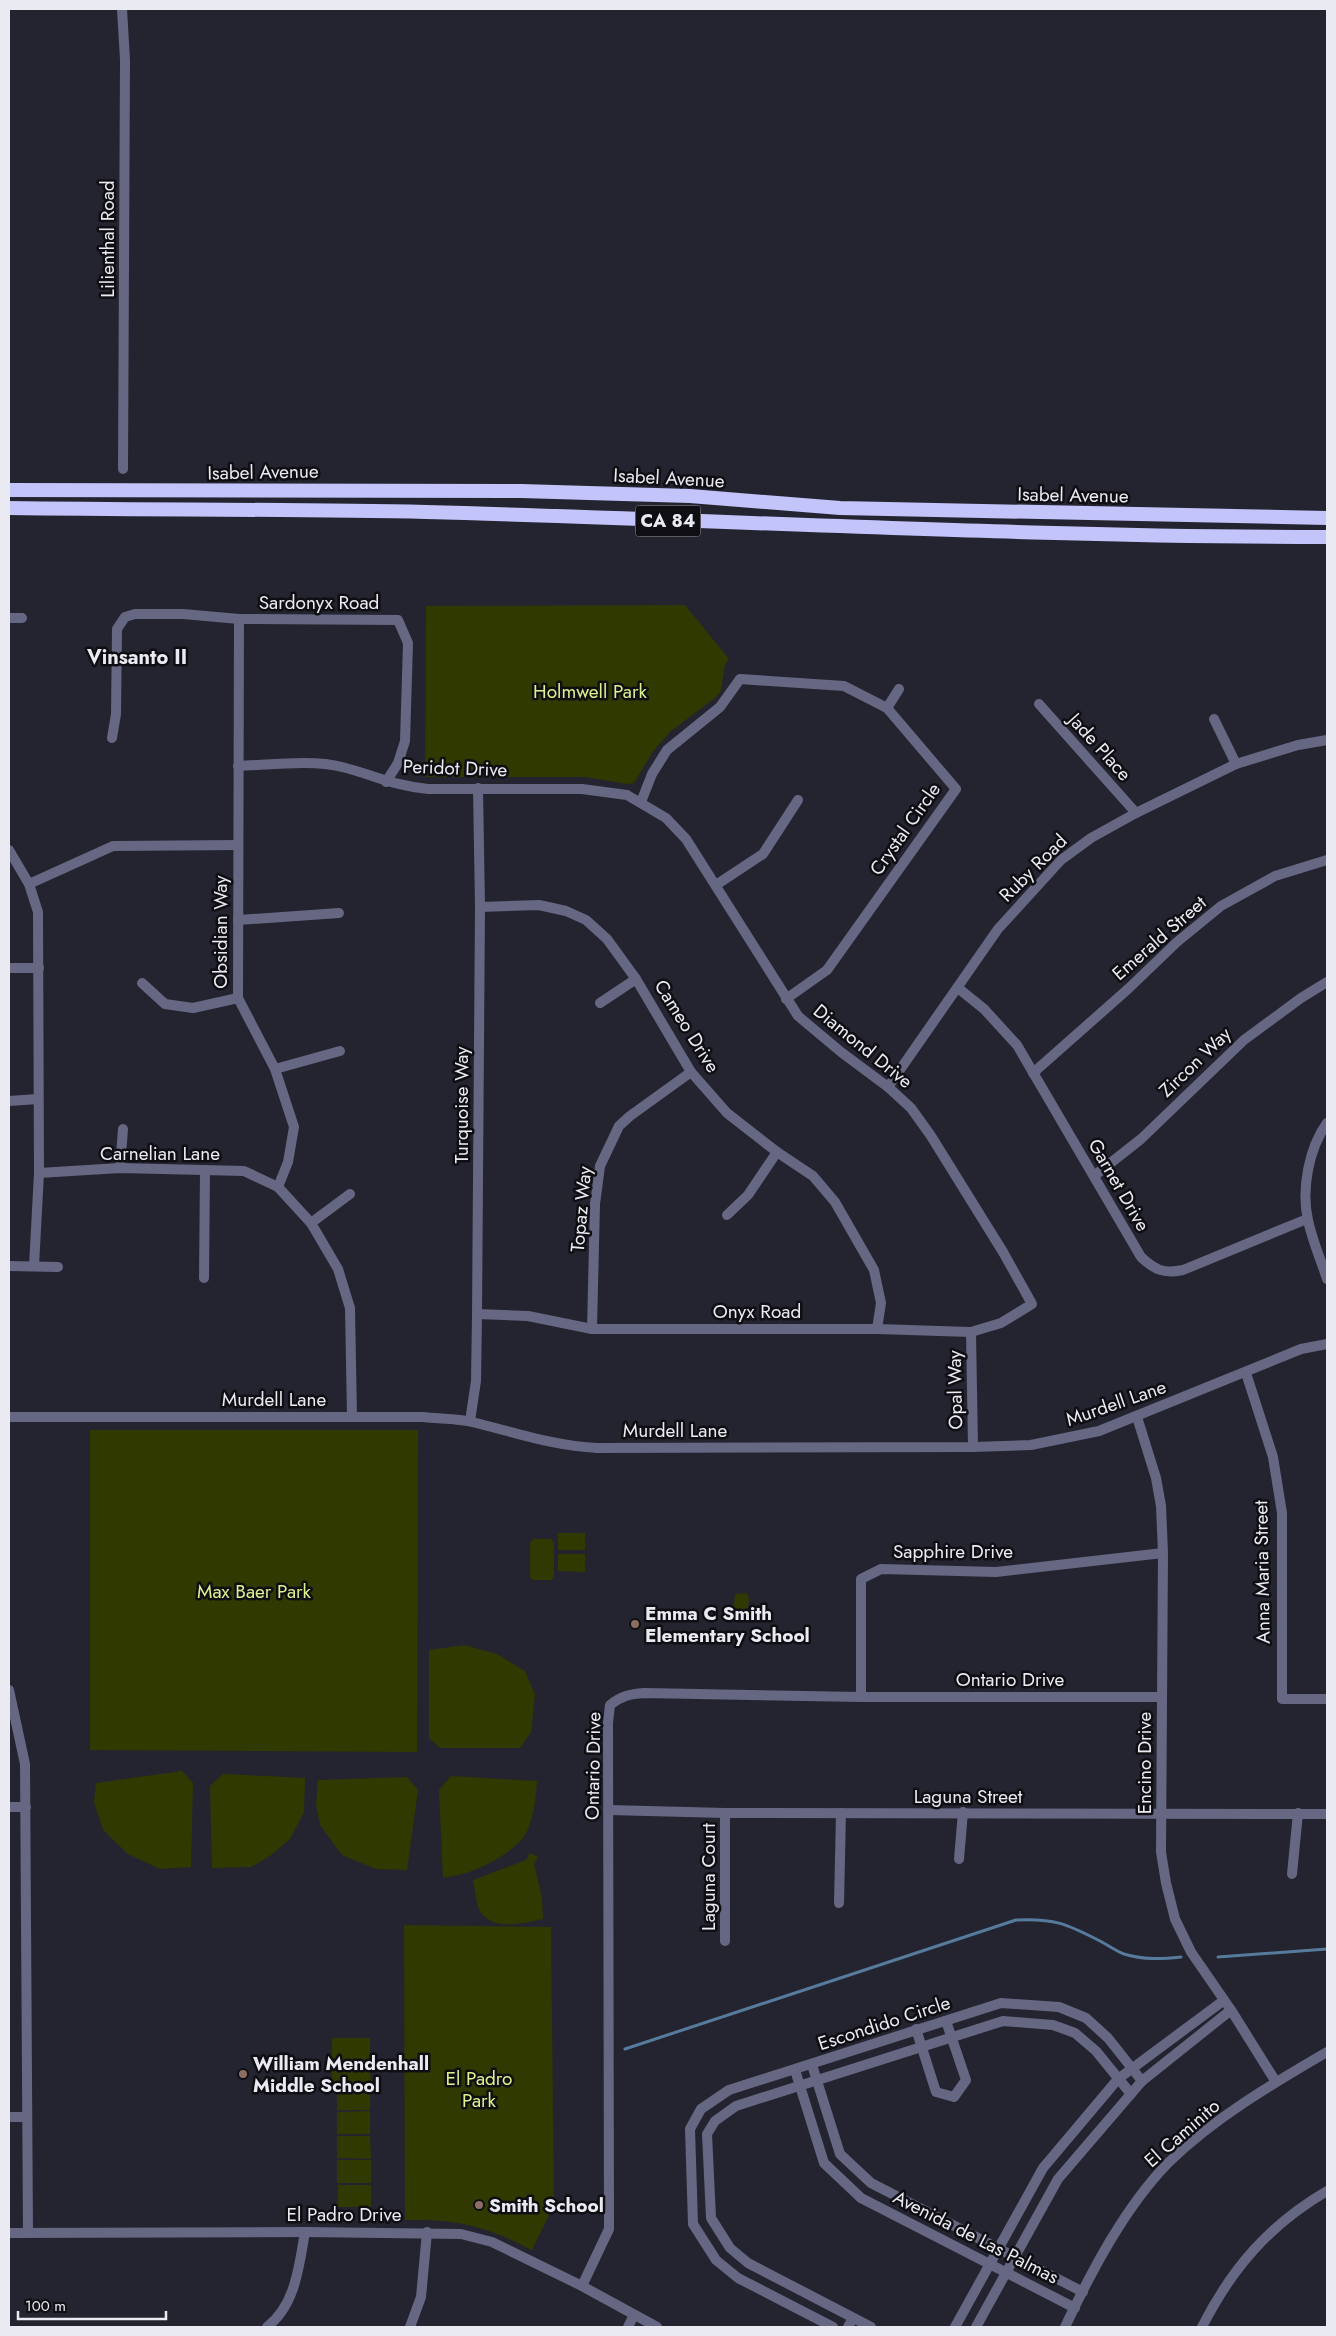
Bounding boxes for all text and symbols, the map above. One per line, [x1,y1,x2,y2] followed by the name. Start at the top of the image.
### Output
[94,180,121,298] street label: Lilienthal Road
[207,458,319,486] street label: Isabel Avenue
[613,462,726,494] street label: Isabel Avenue
[1017,481,1129,509] street label: Isabel Avenue
[636,506,700,536] road number: CA 84
[259,589,379,616] street label: Sardonyx Road
[86,643,187,672] district label: Vinsanto II
[533,678,648,705] park label: Holmwell Park
[1060,705,1138,787] street label: Jade Place
[402,753,508,783] street label: Peridot Drive
[863,777,947,881] street label: Crystal Circle
[993,828,1073,908] street label: Ruby Road
[207,875,234,989] street label: Obsidian Way
[1106,889,1212,987] street label: Emerald Street
[648,974,726,1078] street label: Cameo Drive
[808,997,919,1095] street label: Diamond Drive
[1153,1020,1238,1103] street label: Zircon Way
[448,1046,475,1164] street label: Turquoise Way
[1082,1134,1156,1236] street label: Garnet Drive
[100,1140,220,1167] street label: Carnelian Lane
[564,1164,598,1253] street label: Topaz Way
[713,1298,801,1325] street label: Onyx Road
[941,1349,969,1430] street label: Opal Way
[1062,1373,1170,1433] street label: Murdell Lane
[222,1386,326,1413] street label: Murdell Lane
[623,1417,727,1444] street label: Murdell Lane
[1247,1500,1277,1644] street label: Anna Maria Street
[893,1538,1013,1565] street label: Sapphire Drive
[197,1578,312,1605] park label: Max Baer Park
[645,1600,810,1649] place label: Emma C Smith Elementary School
[629,1618,641,1630] marker: Emma C Smith Elementary School
[956,1666,1064,1693] street label: Ontario Drive
[579,1711,607,1820] street label: Ontario Drive
[1131,1711,1158,1814] street label: Encino Drive
[914,1783,1023,1810] street label: Laguna Street
[695,1823,722,1931] street label: Laguna Court
[814,1989,954,2057] street label: Escondido Circle
[253,2050,429,2099] place label: William Mendenhall Middle School
[446,2065,512,2114] park label: El Padro Park
[237,2068,249,2080] marker: William Mendenhall Middle School
[1138,2093,1226,2173] street label: El Caminito
[889,2184,1064,2291] street label: Avenida de Las Palmas
[489,2192,604,2219] place label: Smith School
[473,2199,485,2211] marker: Smith School
[287,2201,402,2228] street label: El Padro Drive
[18,2288,165,2320] scale bar
[25,2295,66,2317] text: 100 m

